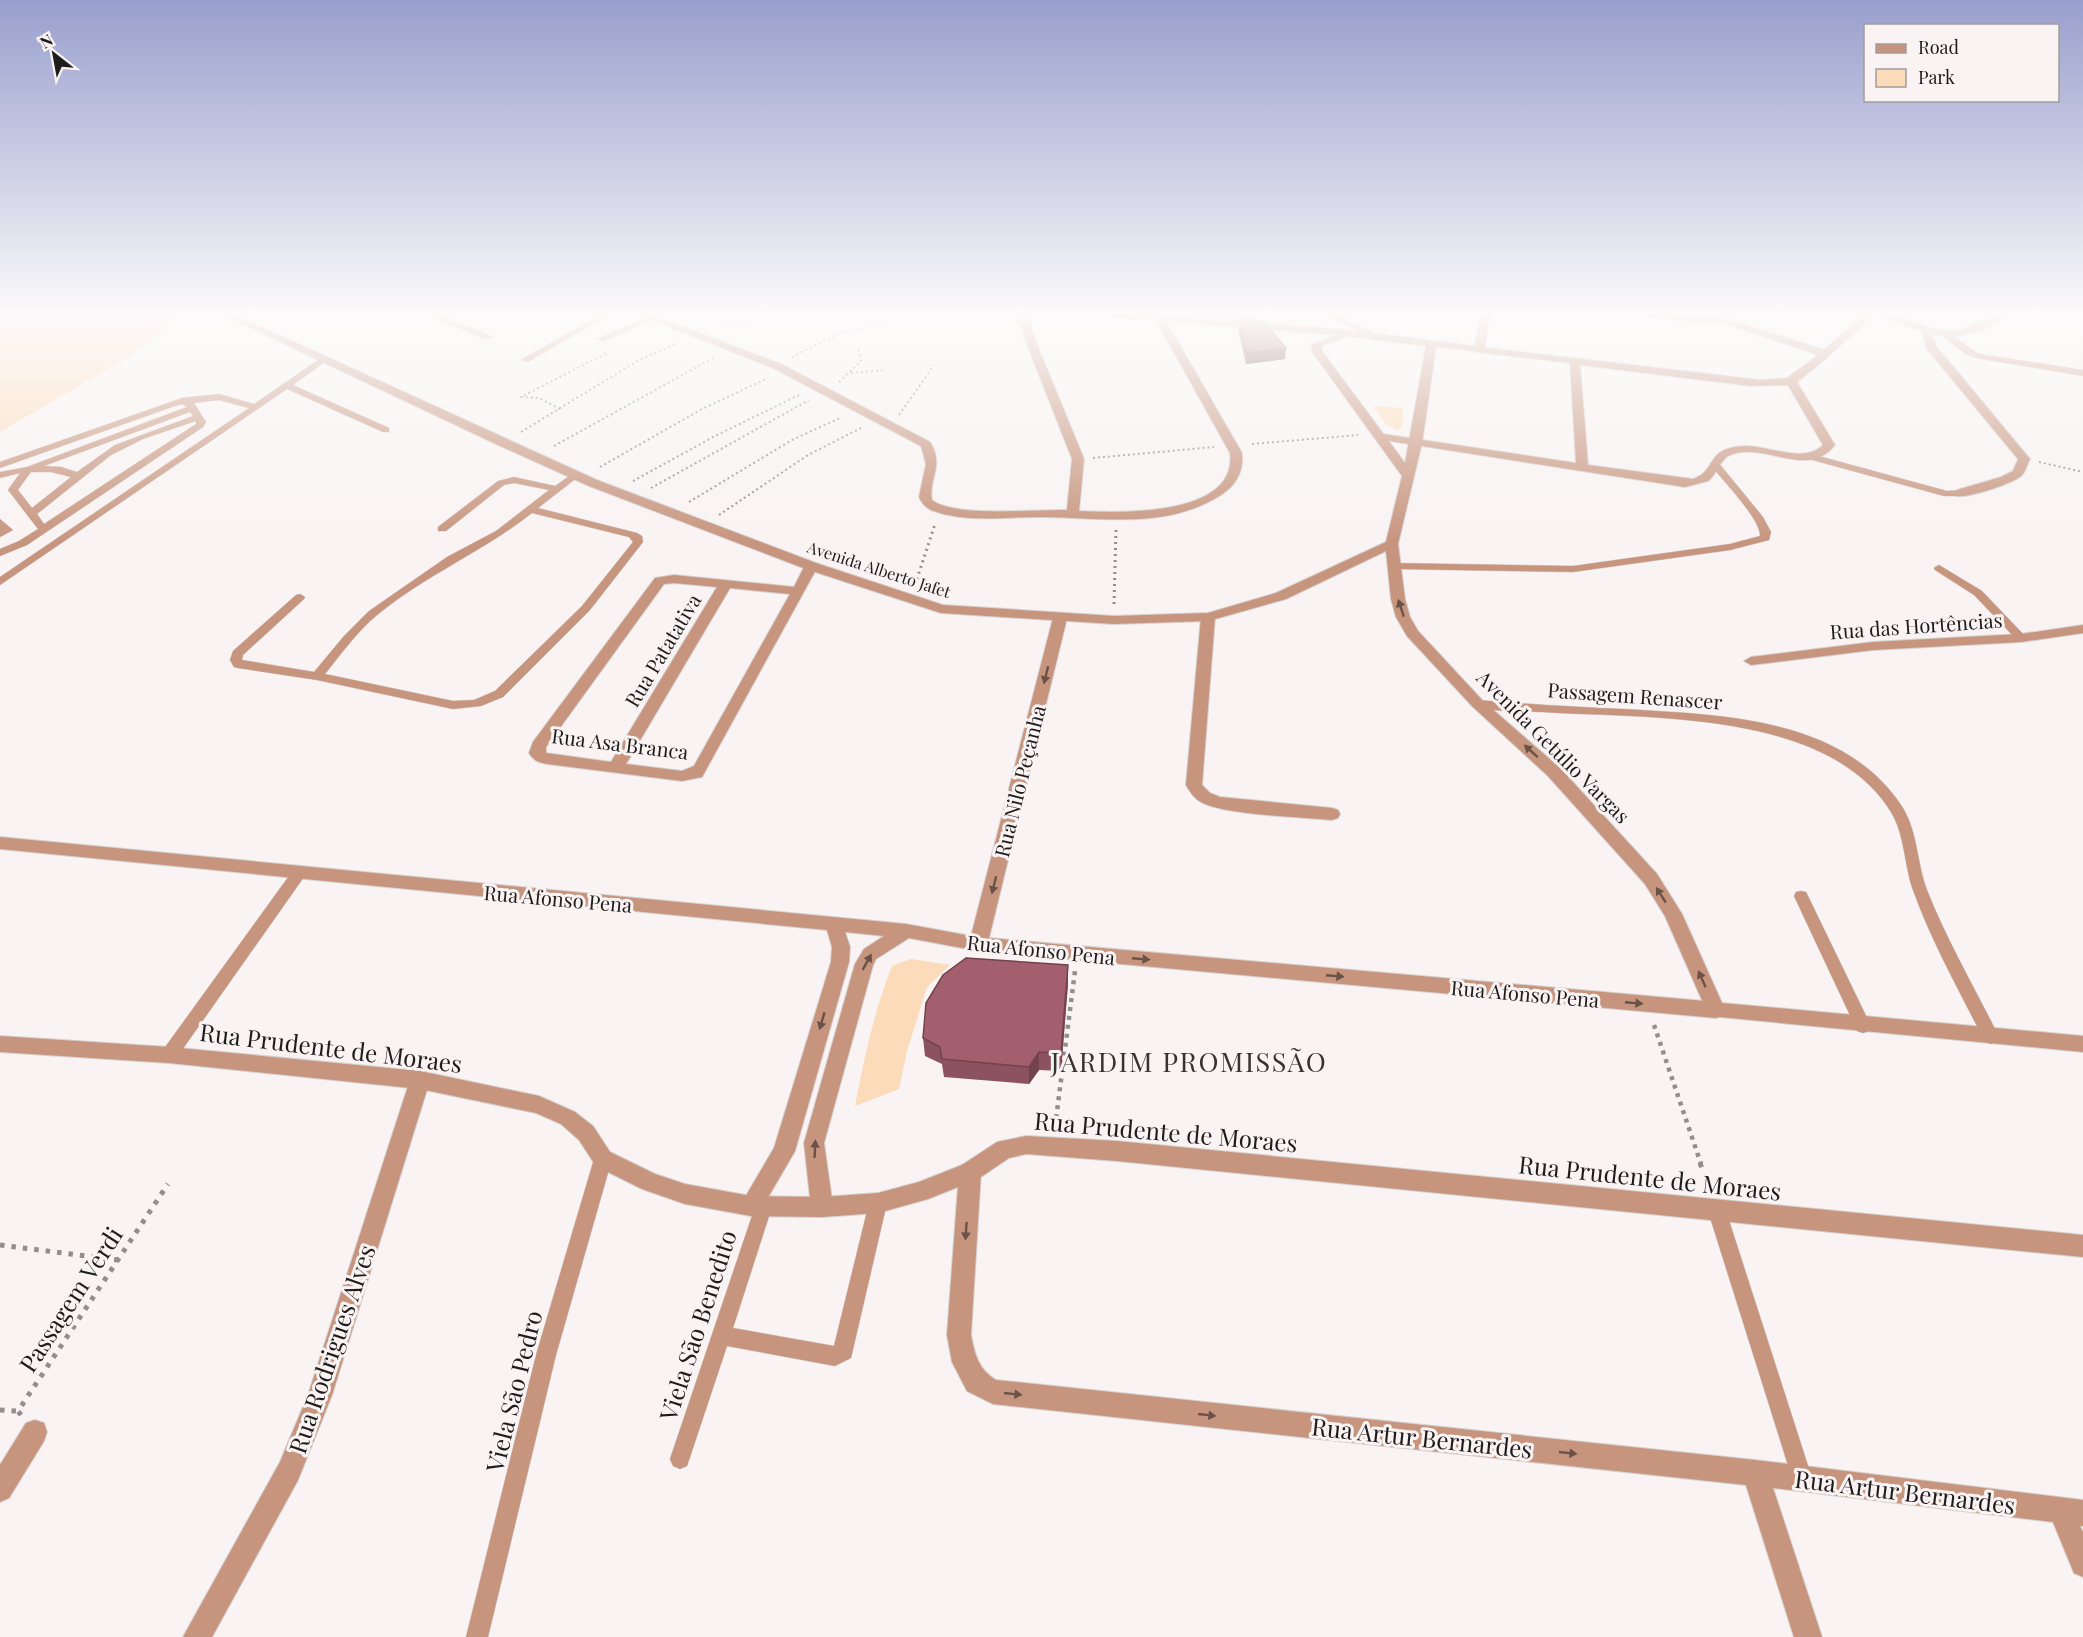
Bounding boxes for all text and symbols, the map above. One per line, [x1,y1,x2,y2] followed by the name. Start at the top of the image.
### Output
[24,24,84,84] north arrow
[1864,24,2059,102] legend
[36,29,57,53] text: N
[1918,35,1959,59] text: Road
[1918,65,1955,89] text: Park
[804,536,954,602] street label: Avenida Alberto Jafet
[618,588,706,712] street label: Rua Patatativa
[1396,599,1405,617] one-way arrow
[1829,605,2003,645] street label: Rua das Hortências
[1471,663,1636,828] street label: Avenida Getúlio Vargas
[1040,666,1050,684] one-way arrow
[1547,675,1723,715] street label: Passagem Renascer
[987,702,1051,860] street label: Rua Nilo Peçanha
[550,721,690,765] street label: Rua Asa Branca
[1524,745,1539,758] one-way arrow
[988,875,998,894] one-way arrow
[483,878,633,918] street label: Rua Afonso Pena
[1656,887,1667,904] one-way arrow
[966,928,1116,970] street label: Rua Afonso Pena
[862,953,872,970] one-way arrow
[1131,954,1150,964] one-way arrow
[1697,970,1706,987] one-way arrow
[1326,971,1345,981] one-way arrow
[1450,973,1600,1013] street label: Rua Afonso Pena
[1624,998,1643,1008] one-way arrow
[817,1011,827,1030] one-way arrow
[198,1015,464,1079] street label: Rua Prudente de Moraes
[1050,1043,1327,1079] district label: JARDIM PROMISSÃO
[1033,1104,1299,1158] street label: Rua Prudente de Moraes
[811,1139,820,1158] one-way arrow
[1517,1147,1783,1207] street label: Rua Prudente de Moraes
[11,1220,129,1378] street label: Passagem Verdi
[961,1221,970,1240] one-way arrow
[651,1226,743,1425] street label: Viela São Benedito
[280,1240,382,1458] street label: Rua Rodrigues Alves
[477,1307,549,1476] street label: Viela São Pedro
[1003,1389,1022,1399] one-way arrow
[1310,1409,1534,1465] street label: Rua Artur Bernardes
[1197,1410,1216,1419] one-way arrow
[1558,1448,1577,1458] one-way arrow
[1793,1462,2017,1520] street label: Rua Artur Bernardes

